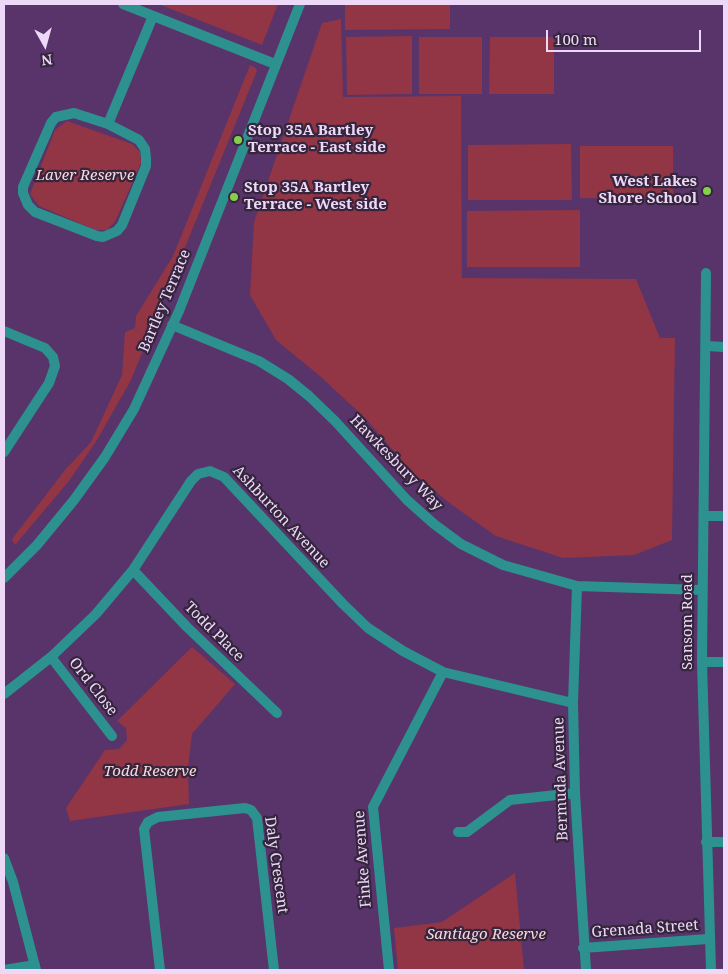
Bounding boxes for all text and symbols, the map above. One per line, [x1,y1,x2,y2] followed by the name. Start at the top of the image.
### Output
[20,20,70,70] north arrow
[548,20,703,52] scale bar
[554,29,597,49] text: 100 m
[40,50,54,70] text: N
[248,122,386,157] place label: Stop 35A Bartley Terrace - East side
[232,134,244,146] marker: Stop 35A Bartley Terrace - East side
[36,167,134,185] park label: Laver Reserve
[598,173,697,208] place label: West Lakes Shore School
[244,179,387,214] place label: Stop 35A Bartley Terrace - West side
[701,185,713,197] marker: West Lakes Shore School
[228,191,240,203] marker: Stop 35A Bartley Terrace - West side
[135,247,195,355] street label: Bartley Terrace
[346,411,446,515] street label: Hawkesbury Way
[229,462,333,572] street label: Ashburton Avenue
[679,574,697,670] street label: Sansom Road
[180,598,248,666] street label: Todd Place
[65,654,121,720] street label: Ord Close
[550,717,572,841] street label: Bermuda Avenue
[104,763,196,781] park label: Todd Reserve
[351,810,375,908] street label: Finke Avenue
[260,815,292,915] street label: Daly Crescent
[591,916,699,942] street label: Grenada Street
[426,926,546,944] park label: Santiago Reserve

